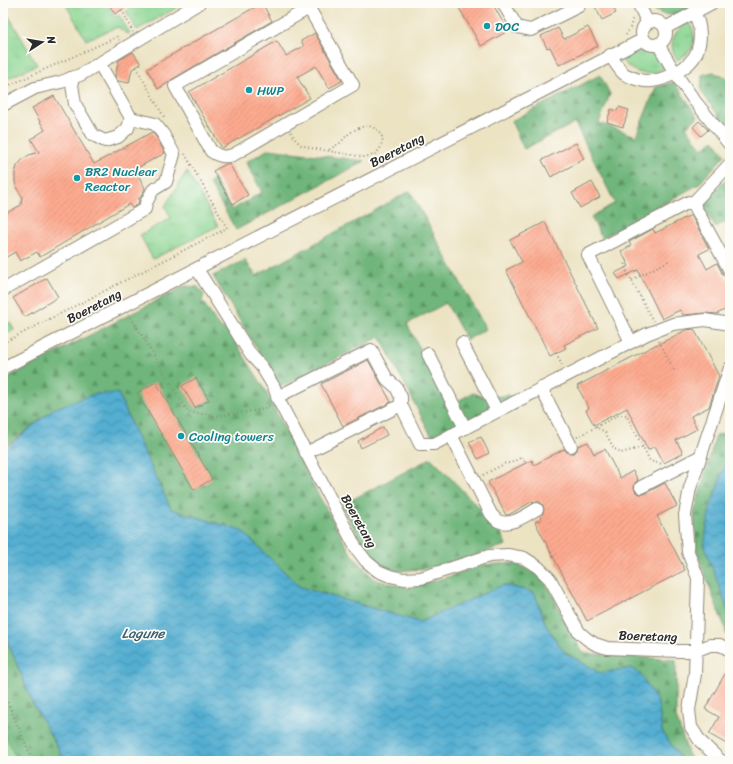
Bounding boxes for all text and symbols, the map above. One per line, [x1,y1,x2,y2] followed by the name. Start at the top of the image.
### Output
[495,15,519,38] place label: DOC
[482,21,492,31] marker: DOC
[22,22,62,62] north arrow
[41,33,61,46] text: N
[257,79,284,102] place label: HWP
[244,85,254,95] marker: HWP
[366,126,429,174] street label: Boeretang
[85,160,157,198] place label: BR2 Nuclear Reactor
[72,173,82,183] marker: BR2 Nuclear Reactor
[63,282,126,330] street label: Boeretang
[189,425,275,448] place label: Cooling towers
[176,431,186,441] marker: Cooling towers
[335,490,384,553] street label: Boeretang
[122,621,165,646] water label: Lagune
[618,623,678,649] street label: Boeretang

